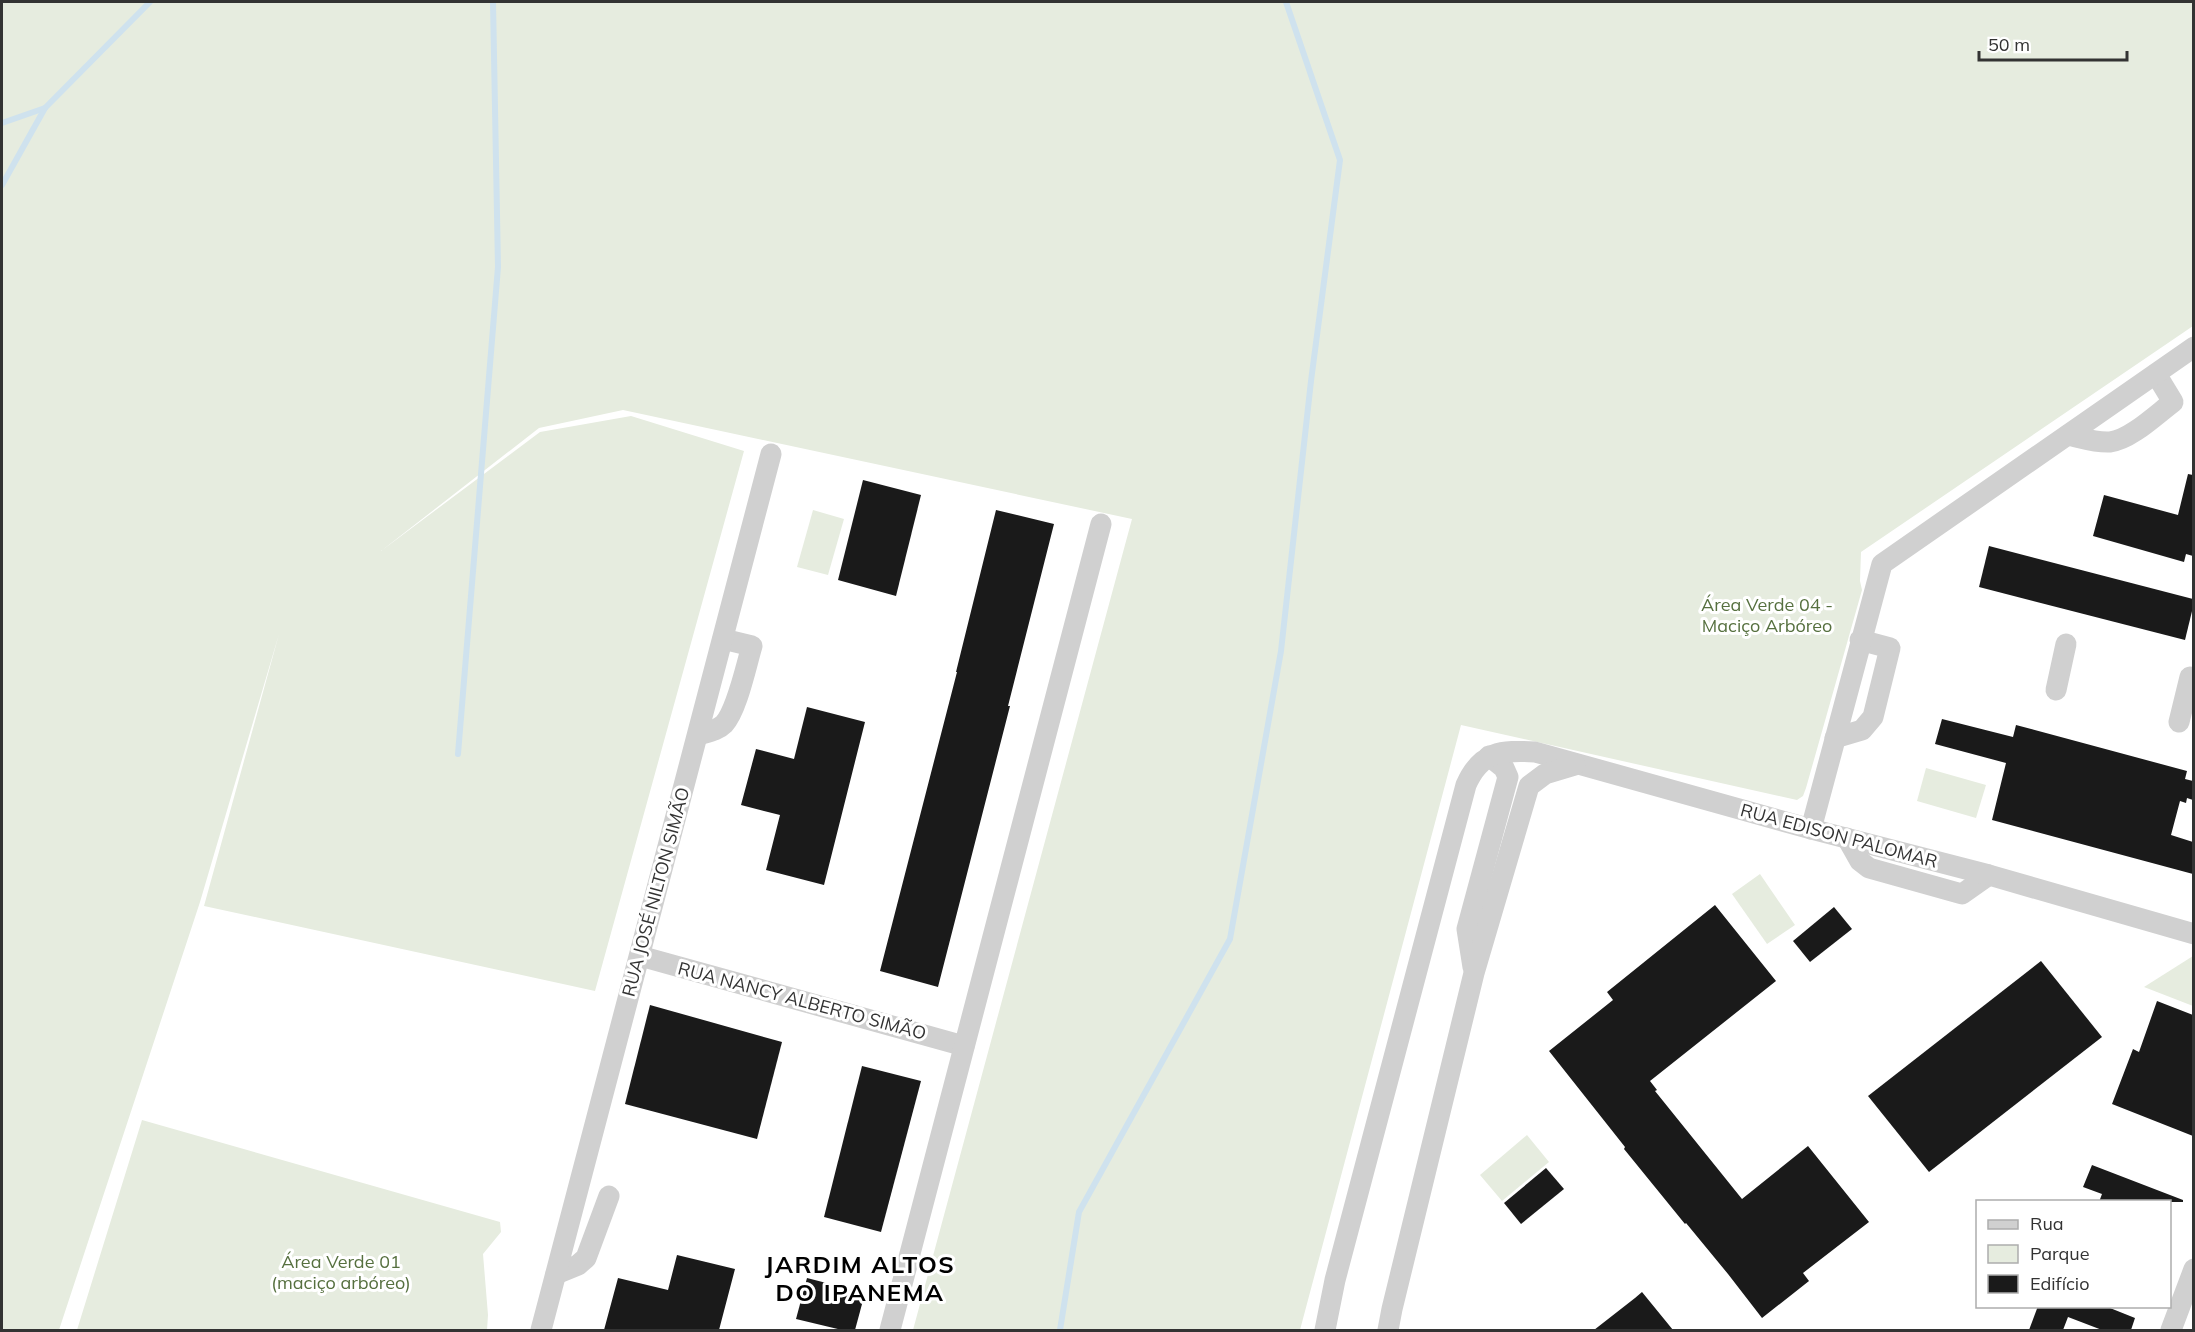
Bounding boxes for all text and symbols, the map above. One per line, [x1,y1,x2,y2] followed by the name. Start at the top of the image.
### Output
[1979,24,2128,62] scale bar
[1988,33,2030,56] text: 50 m
[1701,593,1833,637] park label: Área Verde 04 - Maciço Arbóreo
[616,785,695,999] street label: RUA JOSÉ NILTON SIMÃO
[1738,798,1940,873] street label: RUA EDISON PALOMAR
[675,956,929,1045] street label: RUA NANCY ALBERTO SIMÃO
[1976,1200,2171,1308] legend
[2030,1212,2064,1235] text: Rua
[2030,1242,2089,1265] text: Parque
[765,1249,955,1307] district label: JARDIM ALTOS DO IPANEMA
[271,1250,411,1294] park label: Área Verde 01 (maciço arbóreo)
[2030,1272,2089,1295] text: Edifício

